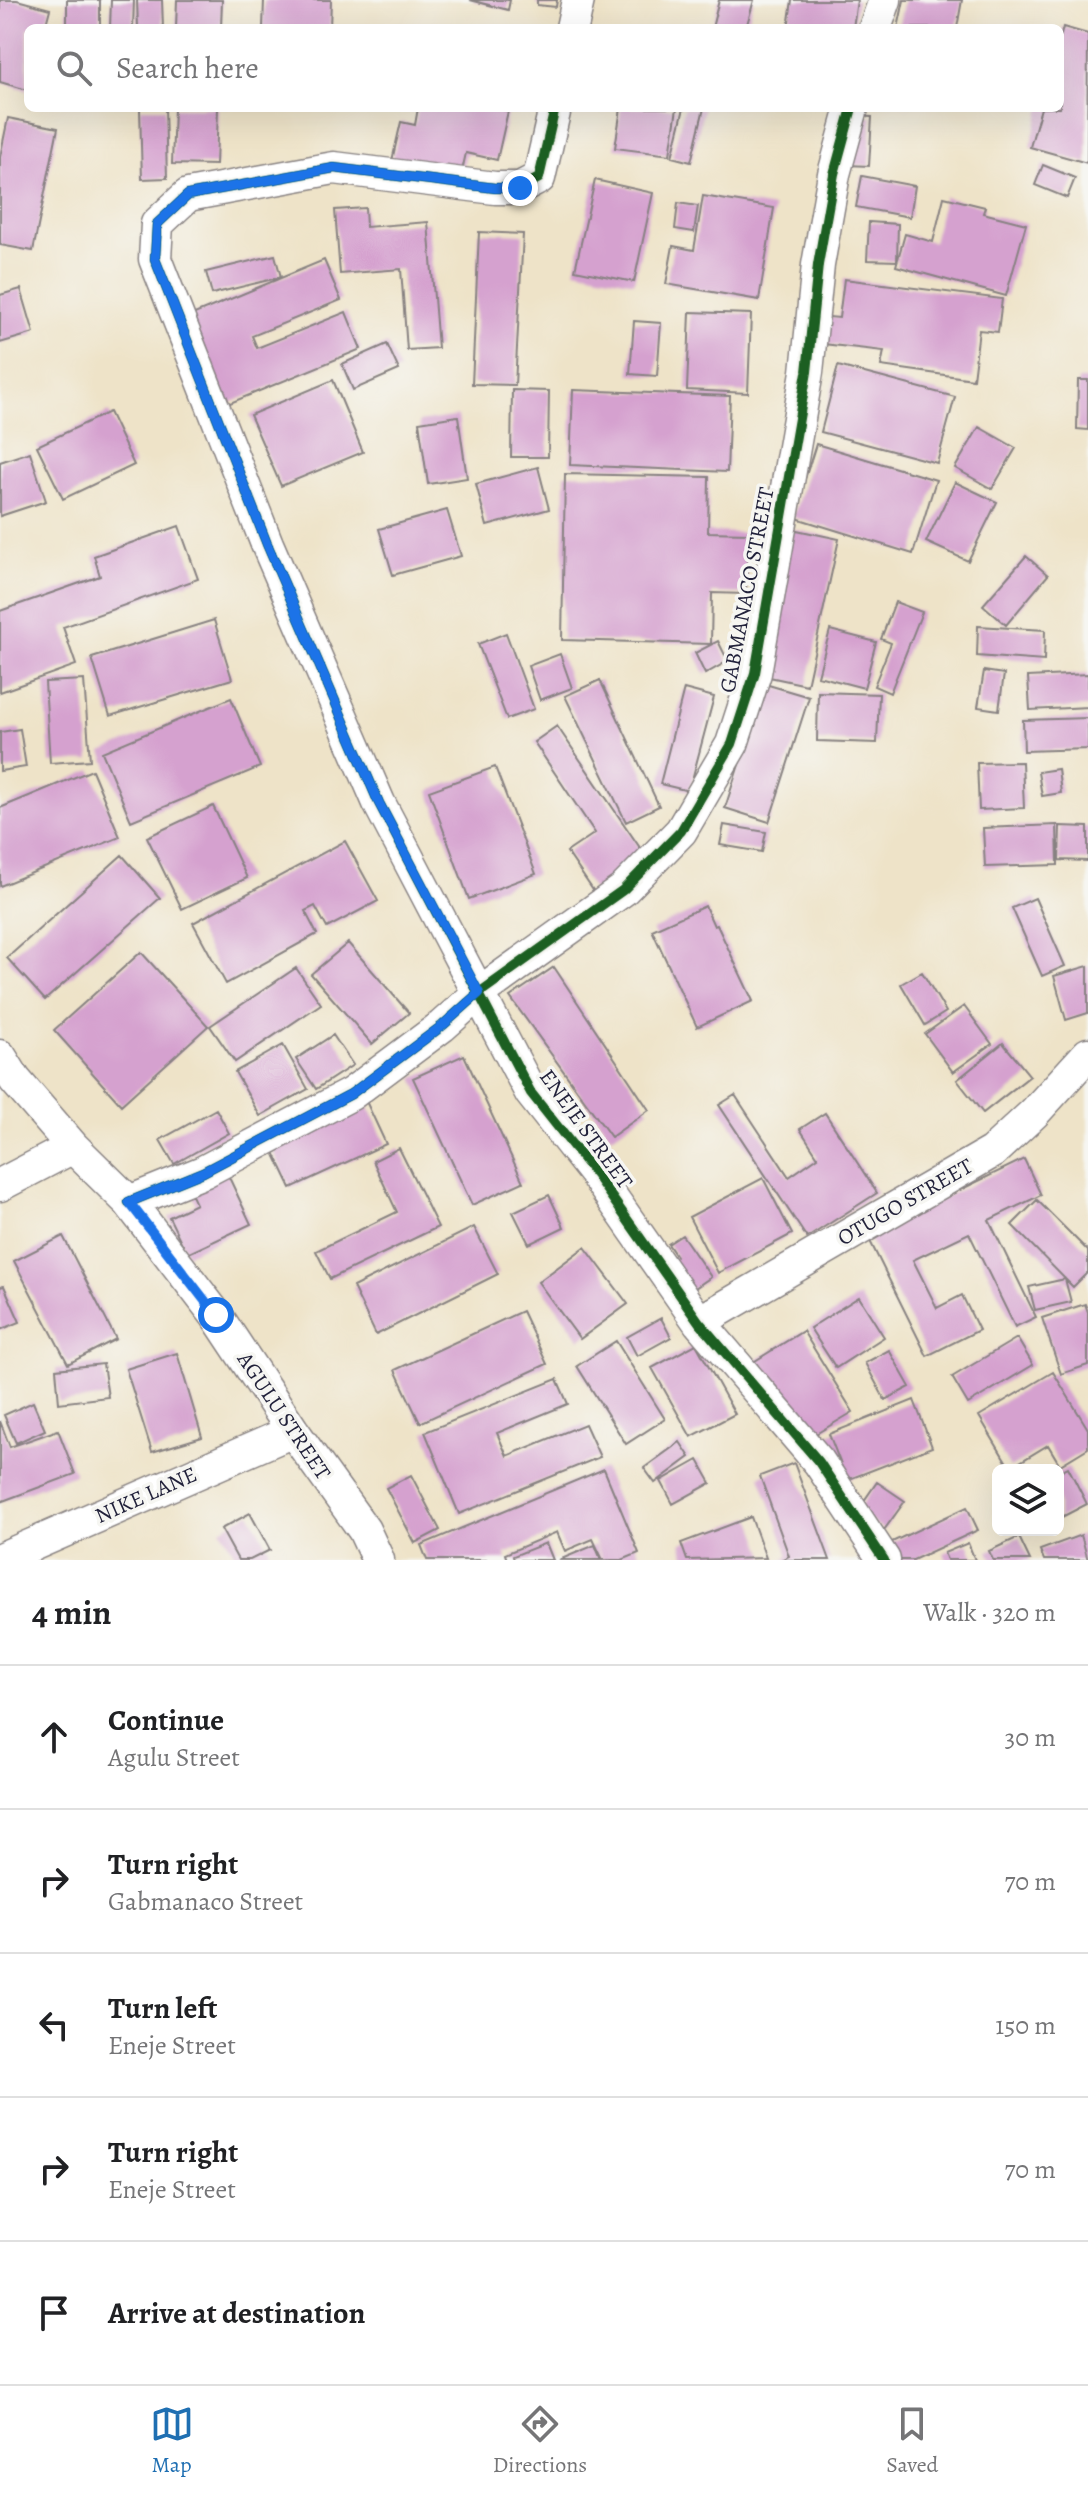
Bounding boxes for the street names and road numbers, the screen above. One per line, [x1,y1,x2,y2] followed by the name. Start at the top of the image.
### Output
[712,485,782,695] street label: GABMANACO STREET
[532,1063,640,1195] street label: ENEJE STREET
[832,1151,978,1253] street label: OTUGO STREET
[230,1345,338,1486] street label: AGULU STREET
[90,1459,202,1531] street label: NIKE LANE

